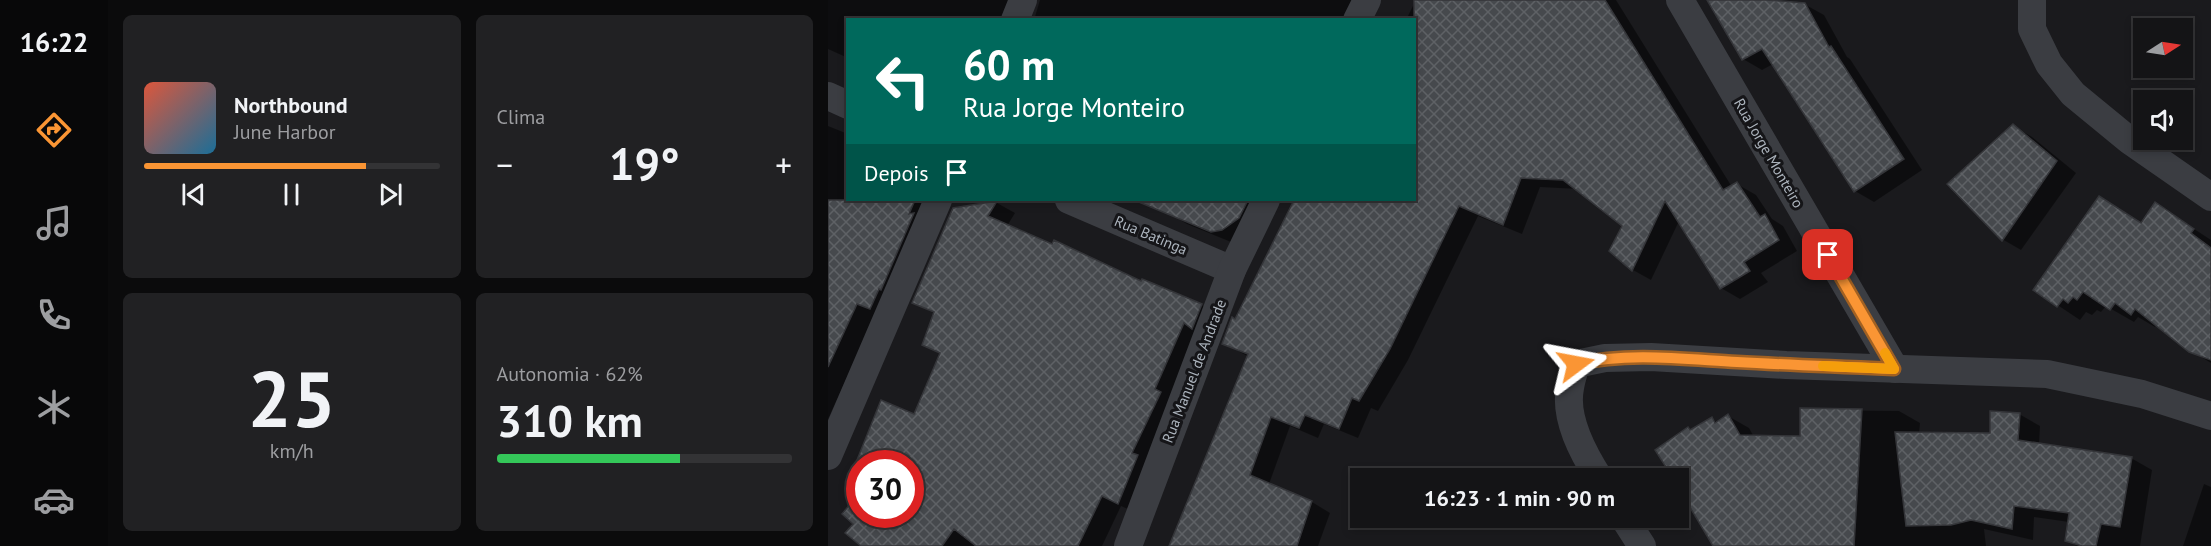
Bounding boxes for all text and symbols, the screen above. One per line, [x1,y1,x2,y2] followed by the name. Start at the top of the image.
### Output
[2133,18,2193,78] north arrow
[2133,18,2193,150] map controls
[20,25,88,59] text: 16:22
[963,37,1055,92] text: 60 m
[864,42,942,120] icon: left
[963,90,1185,124] text: Rua Jorge Monteiro
[2133,90,2193,150] button: sound
[234,91,348,119] text: Northbound
[1730,95,1808,211] street label: Rua Jorge Monteiro
[497,104,545,130] text: Clima
[33,109,75,151] icon: directions
[234,119,336,145] text: June Harbor
[609,134,680,192] text: 19°
[497,143,513,186] text: −
[775,143,792,186] text: +
[940,156,973,189] icon: arrive
[864,159,928,187] text: Depois
[177,178,210,211] icon: previous
[275,178,308,211] icon: pause
[374,178,407,211] icon: next
[33,202,75,244] icon: music
[1112,211,1190,259] street label: Rua Batinga
[1802,229,1853,280] pin
[1811,238,1844,271] icon: arrive
[33,294,75,336] icon: phone
[1158,296,1230,446] street label: Rua Manuel de Andrade
[1544,332,1608,396] position arrow
[248,348,336,449] text: 25
[497,361,643,387] text: Autonomia · 62%
[33,386,75,428] icon: climate
[497,391,643,449] text: 310 km
[270,438,314,464] text: km/h
[846,450,924,528] speed limit sign: 30
[33,479,75,521] icon: car
[1424,484,1615,512] text: 16:23 · 1 min · 90 m

